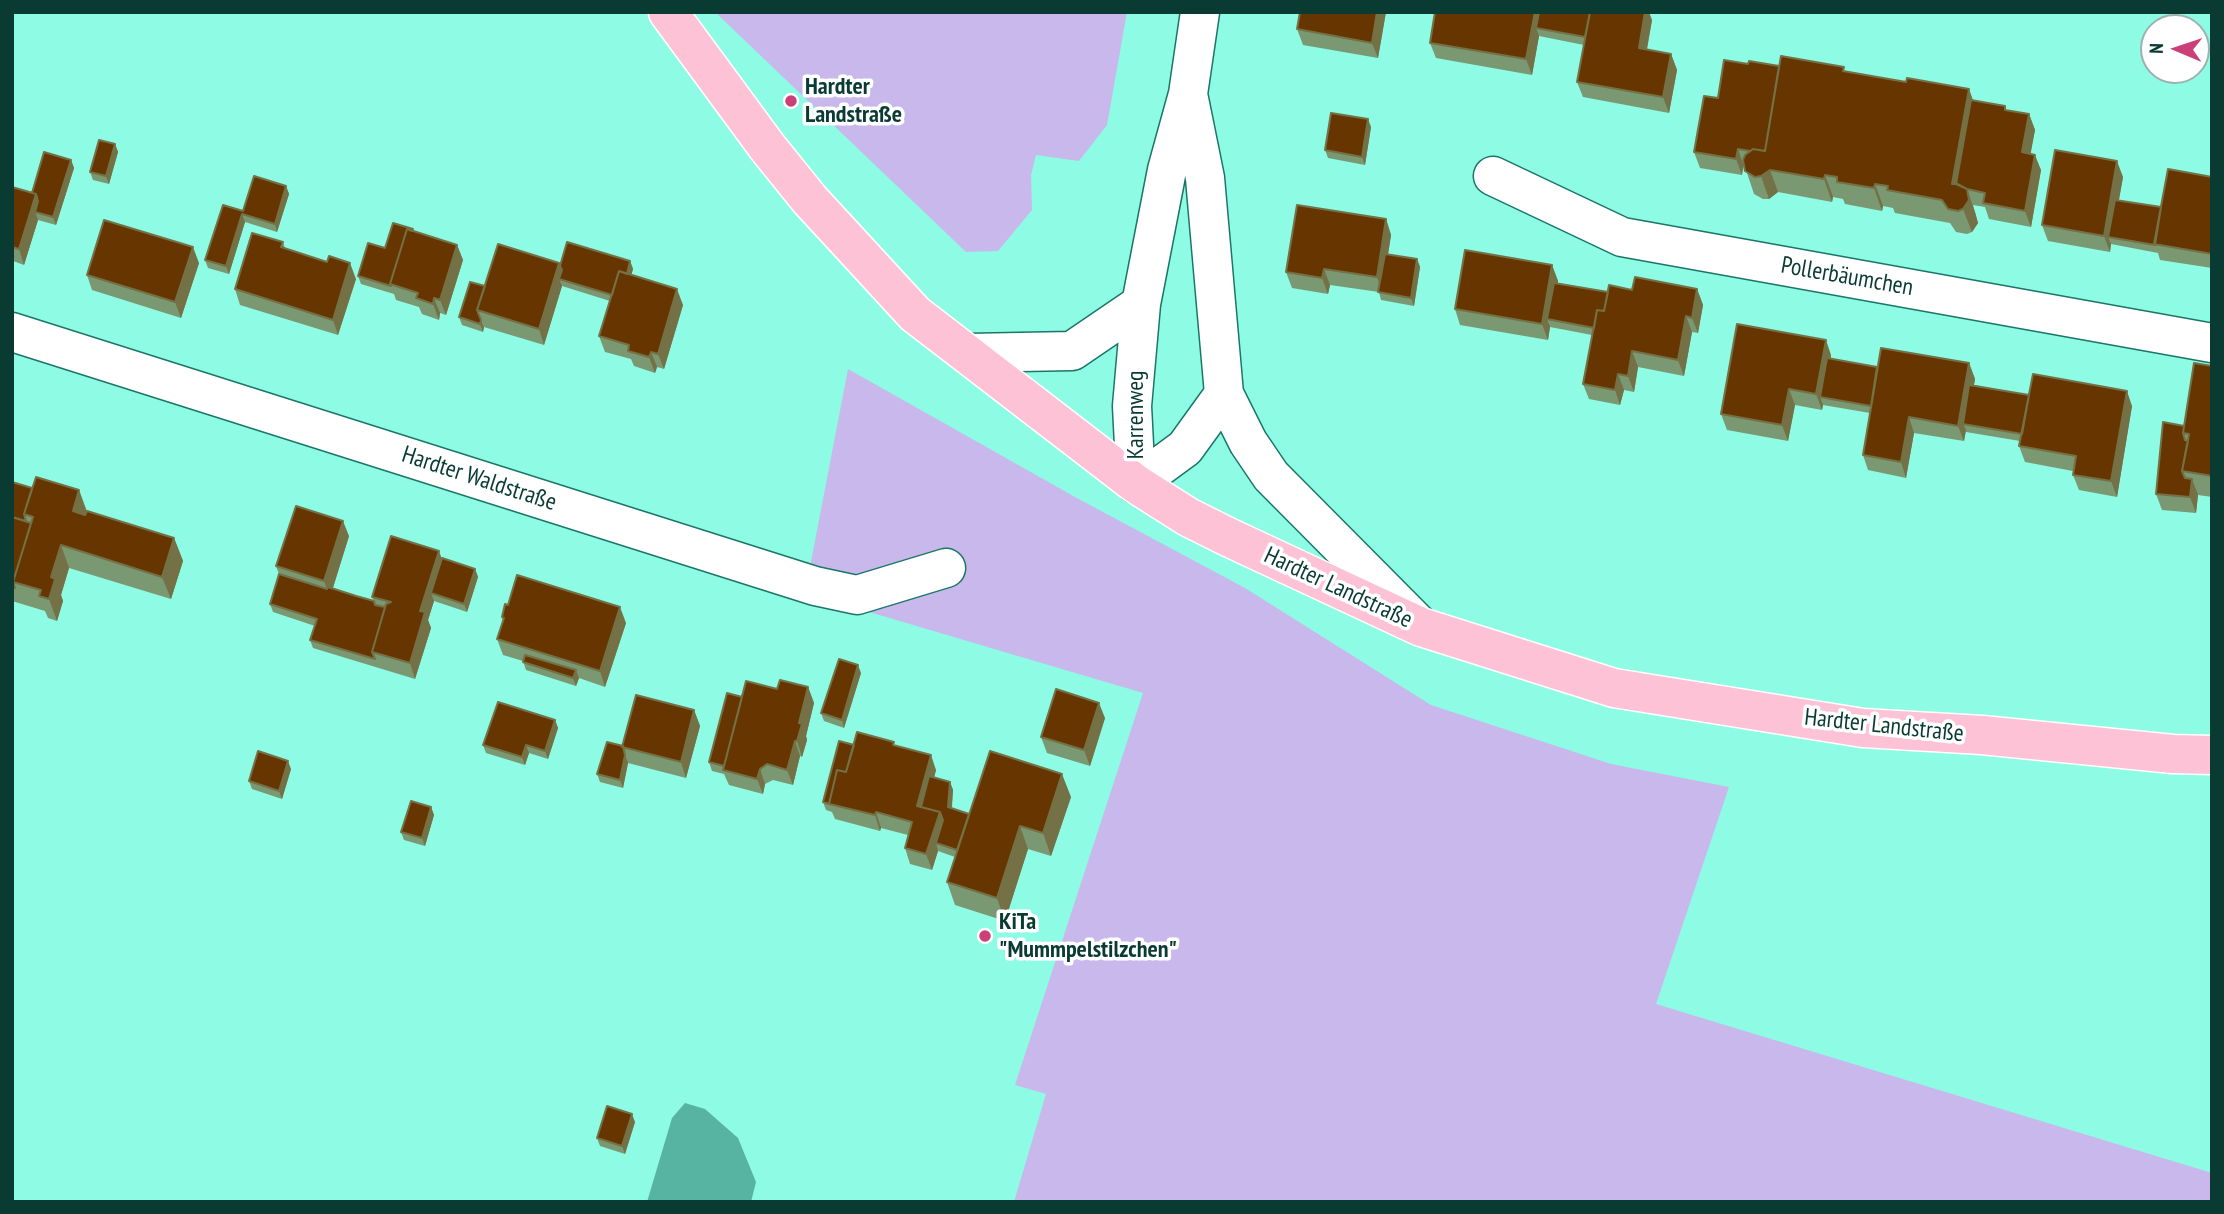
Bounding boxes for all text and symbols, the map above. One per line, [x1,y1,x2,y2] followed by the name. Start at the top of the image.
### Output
[2140,14,2210,84] north arrow
[2144,43,2168,54] text: N
[805,73,902,129] place label: Hardter Landstraße
[783,93,799,109] marker: Hardter Landstraße
[1779,251,1915,303] street label: Pollerbäumchen
[1122,371,1150,459] street label: Karrenweg
[398,440,560,518] street label: Hardter Waldstraße
[1259,541,1417,635] street label: Hardter Landstraße
[1803,703,1965,749] street label: Hardter Landstraße
[999,908,1177,964] place label: KiTa "Mummpelstilzchen"
[977,928,993,944] marker: KiTa "Mummpelstilzchen"

